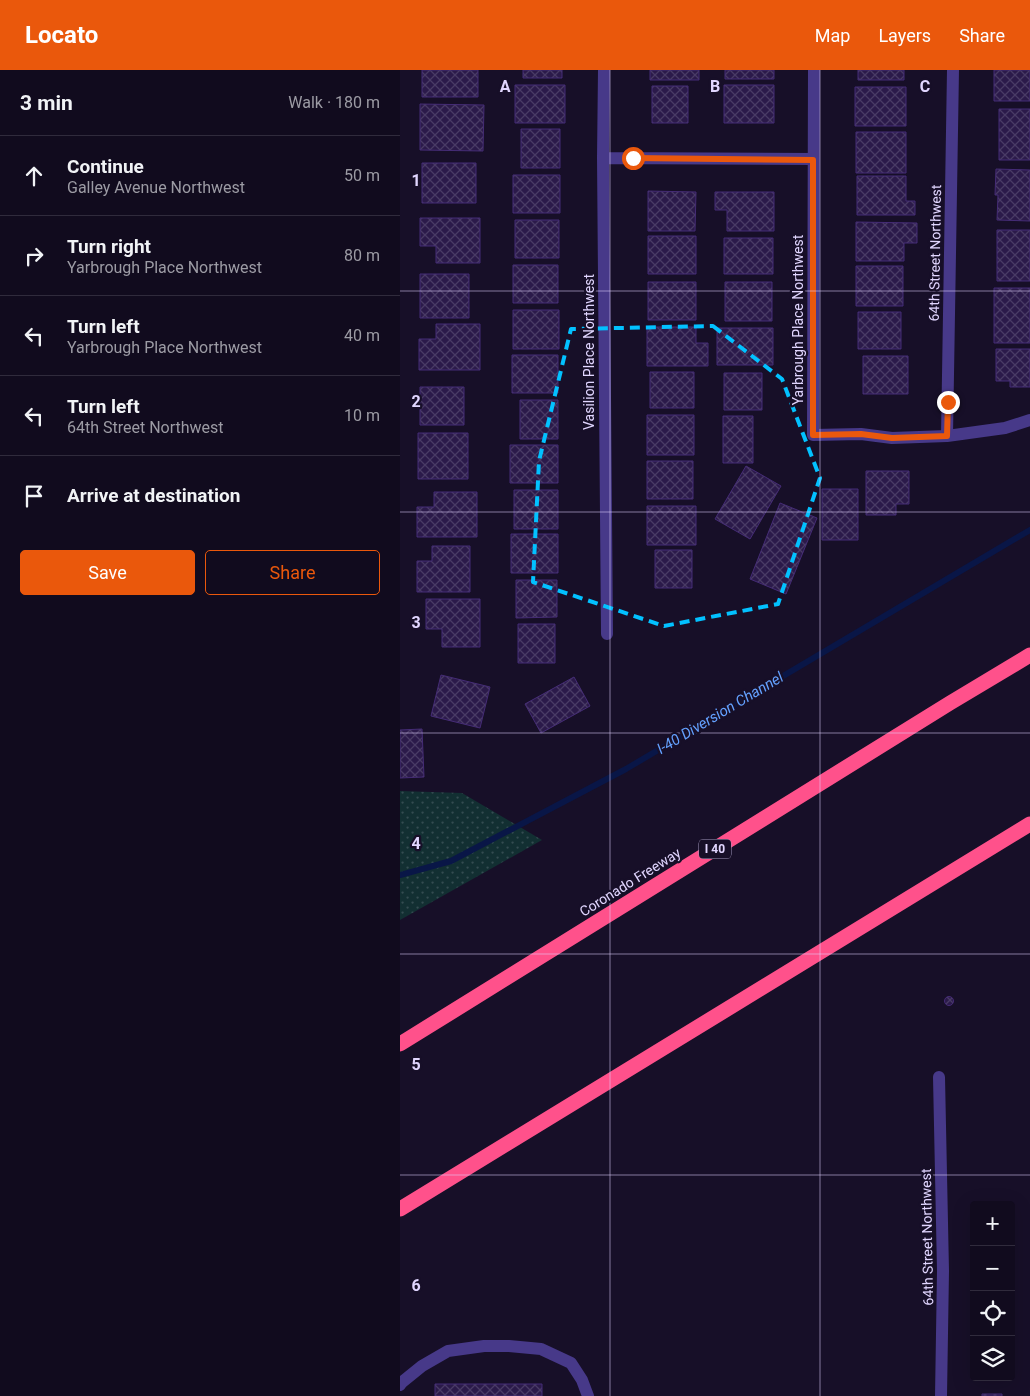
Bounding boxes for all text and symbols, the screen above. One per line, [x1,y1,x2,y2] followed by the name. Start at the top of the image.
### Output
[25,21,98,49] text: Locato
[815,25,850,46] text: Map
[878,25,931,46] text: Layers
[959,25,1005,46] text: Share
[500,77,511,96] text: A
[710,77,720,96] text: B
[920,77,930,96] text: C
[20,91,73,115] text: 3 min
[288,93,380,112] text: Walk · 180 m
[622,147,645,170] route start
[67,155,144,178] text: Continue
[20,162,48,190] icon: ahead
[344,166,380,185] text: 50 m
[411,171,421,190] text: 1
[67,178,245,197] text: Galley Avenue Northwest
[926,184,944,322] street label: 64th Street Northwest
[790,234,806,405] street label: Yarbrough Place Northwest
[67,235,151,258] text: Turn right
[20,242,48,270] icon: right
[344,246,380,265] text: 80 m
[67,258,262,277] text: Yarbrough Place Northwest
[581,274,597,430] street label: Vasilion Place Northwest
[67,315,140,338] text: Turn left
[20,322,48,350] icon: left
[344,326,380,345] text: 40 m
[67,338,262,357] text: Yarbrough Place Northwest
[937,391,960,414] route end
[411,392,421,411] text: 2
[67,395,140,418] text: Turn left
[20,402,48,430] icon: left
[344,406,380,425] text: 10 m
[67,418,224,437] text: 64th Street Northwest
[20,482,48,510] icon: arrive
[67,484,240,507] text: Arrive at destination
[20,550,195,595] button: Save
[205,550,380,595] button: Share
[411,613,421,632] text: 3
[653,668,787,758] water label: I-40 Diversion Channel
[411,834,421,853] text: 4
[699,840,731,859] road number: I 40
[577,844,684,920] street label: Coronado Freeway
[411,1055,421,1074] text: 5
[918,1168,936,1306] street label: 64th Street Northwest
[970,1201,1015,1381] map controls
[970,1201,1015,1246] button: +
[970,1246,1015,1291] button: −
[411,1276,421,1295] text: 6
[970,1291,1015,1336] button: locate
[970,1336,1015,1381] button: layers

